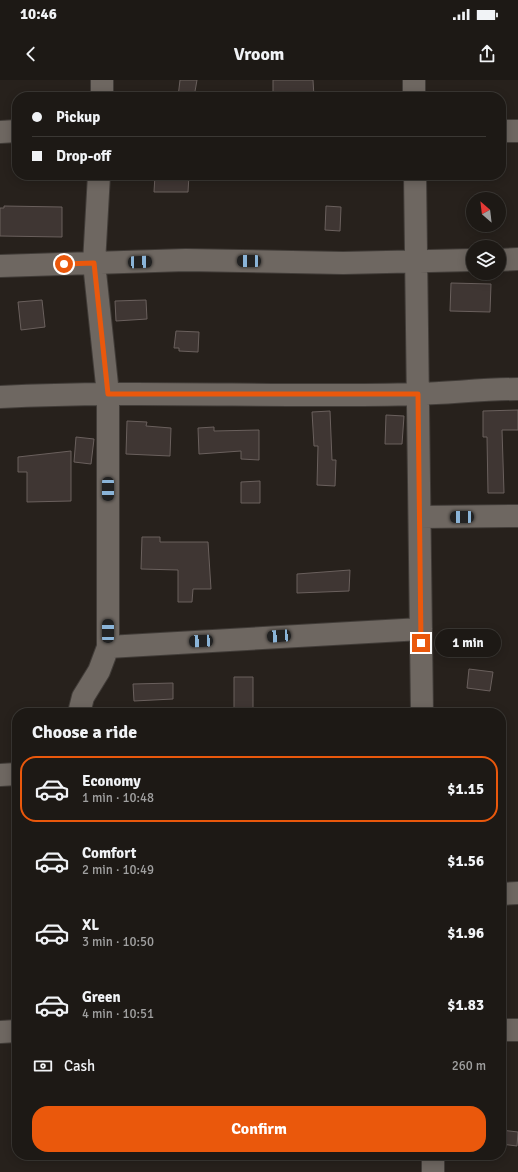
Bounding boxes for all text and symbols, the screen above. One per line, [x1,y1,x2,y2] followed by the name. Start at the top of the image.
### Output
[20,5,57,23] text: 10:46
[20,43,42,65] icon: back
[234,43,284,65] text: Vroom
[476,43,498,65] icon: share
[56,108,100,126] text: Pickup
[56,147,111,165] text: Drop-off
[466,192,506,232] north arrow
[466,192,506,280] map controls
[466,240,506,280] button: layers
[55,255,73,273] route start
[237,255,261,267] car
[128,256,152,268] car
[102,477,114,501] car
[450,511,474,523] car
[102,619,114,643] car
[267,629,291,643] car
[435,629,501,657] callout: 1 min
[189,634,213,648] car
[412,634,430,652] route end
[452,635,484,651] text: 1 min
[32,721,137,743] text: Choose a ride
[34,771,70,807] icon: car
[82,772,141,790] text: Economy
[447,780,484,798] text: $1.15
[82,790,154,806] text: 1 min · 10:48
[34,843,70,879] icon: car
[82,844,136,862] text: Comfort
[447,852,484,870] text: $1.56
[82,862,154,878] text: 2 min · 10:49
[34,915,70,951] icon: car
[82,916,99,934] text: XL
[447,924,484,942] text: $1.96
[82,934,154,950] text: 3 min · 10:50
[34,987,70,1023] icon: car
[82,988,121,1006] text: Green
[447,996,484,1014] text: $1.83
[82,1006,154,1022] text: 4 min · 10:51
[32,1055,54,1077] icon: cash
[64,1057,95,1075] text: Cash
[452,1058,486,1074] text: 260 m
[32,1106,486,1152] button: Confirm

